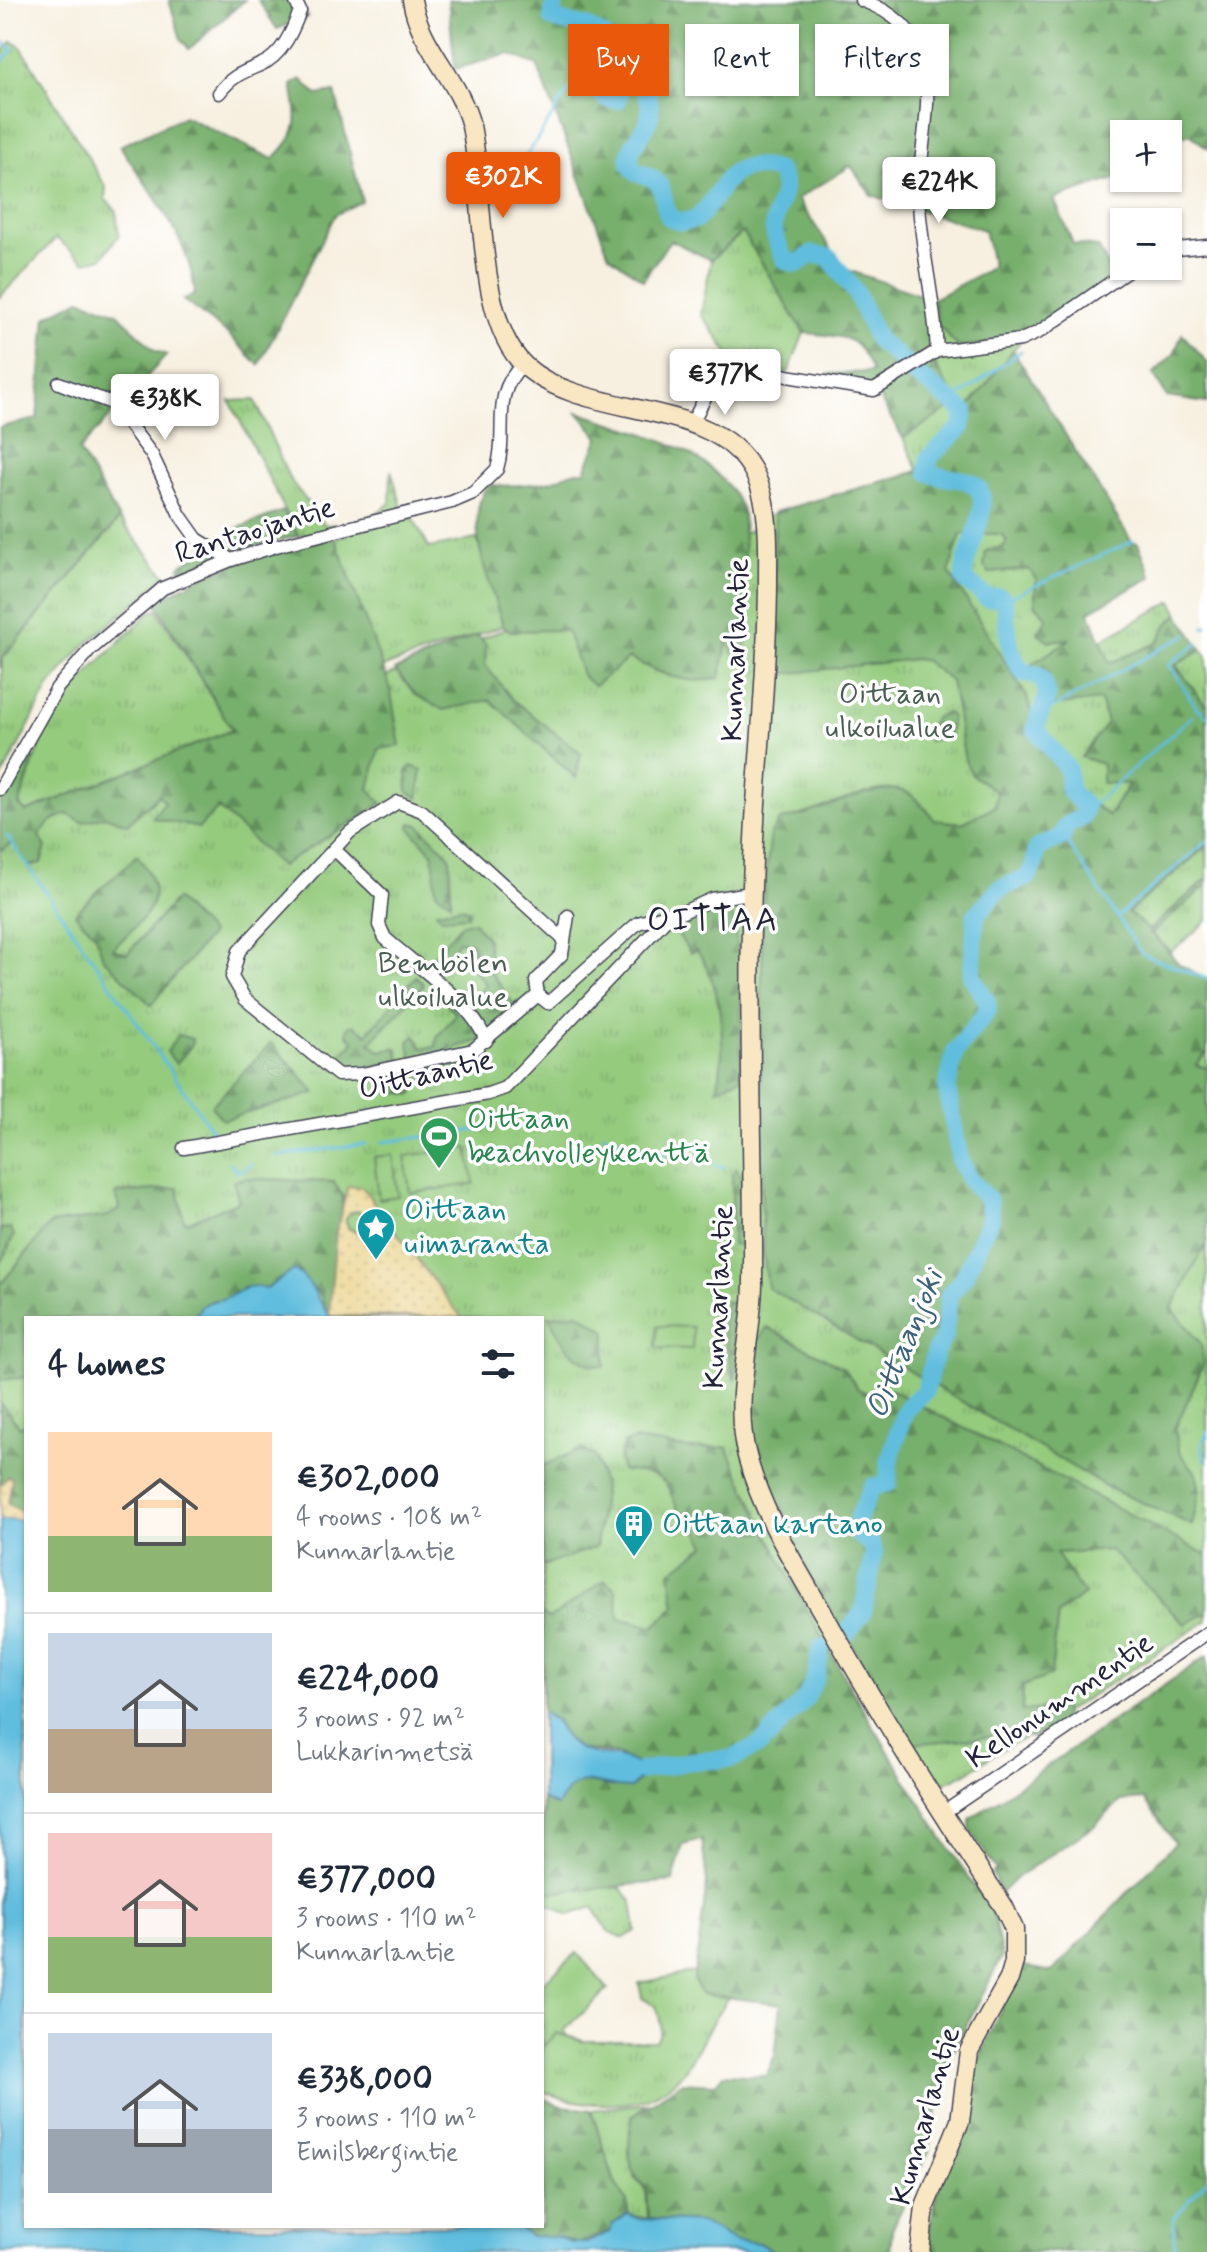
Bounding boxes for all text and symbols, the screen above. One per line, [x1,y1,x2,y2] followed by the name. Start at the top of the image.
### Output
[568,24,669,96] chip: Buy
[685,24,799,96] chip: Rent
[815,24,949,96] chip: Filters
[1110,120,1182,280] map controls
[1110,120,1182,192] button: +
[447,152,559,220] pin: €302K
[883,157,995,225] pin: €224K
[464,161,542,195] text: €302K
[900,166,978,200] text: €224K
[1110,208,1182,280] button: −
[669,349,781,417] pin: €377K
[688,358,762,392] text: €377K
[109,374,221,442] pin: €338K
[129,383,201,417] text: €338K
[171,488,339,574] street label: Rantaojantie
[713,558,759,742] street label: Kunnarlantie
[825,675,955,748] park label: Oittaan ulkoilualue
[647,898,779,943] district label: OITTAA
[378,944,508,1017] park label: Bembölen ulkoilualue
[355,1041,497,1109] street label: Oittaantie
[467,1100,710,1173] place label: Oittaan beachvolleykenttä
[418,1115,460,1170] sports icon: Oittaan beachvolleykenttä
[404,1191,549,1264] place label: Oittaan uimaranta
[695,1204,743,1390] street label: Kunnarlantie
[355,1206,397,1261] place icon: Oittaan uimaranta
[856,1261,955,1425] water label: Oittaanjoki
[48,1342,166,1387] text: 4 homes
[476,1342,520,1386] icon: filters
[296,1456,440,1501] text: €302,000
[112,1464,208,1560] icon: home
[296,1501,482,1535] text: 4 rooms · 108 m²
[613,1503,655,1558] building icon: Oittaan kartano
[662,1505,883,1544] place label: Oittaan kartano
[296,1535,455,1569] text: Kunnarlantie
[959,1624,1161,1778] street label: Kellonummentie
[296,1657,439,1702] text: €224,000
[112,1665,208,1761] icon: home
[296,1702,465,1736] text: 3 rooms · 92 m²
[296,1736,474,1770] text: Lukkarinmetsä
[296,1857,436,1902] text: €377,000
[112,1865,208,1961] icon: home
[296,1902,477,1936] text: 3 rooms · 110 m²
[296,1936,455,1970] text: Kunnarlantie
[882,2022,970,2210] street label: Kunnarlantie
[296,2057,433,2102] text: €338,000
[112,2065,208,2161] icon: home
[296,2102,477,2136] text: 3 rooms · 110 m²
[296,2136,458,2170] text: Emilsbergintie

